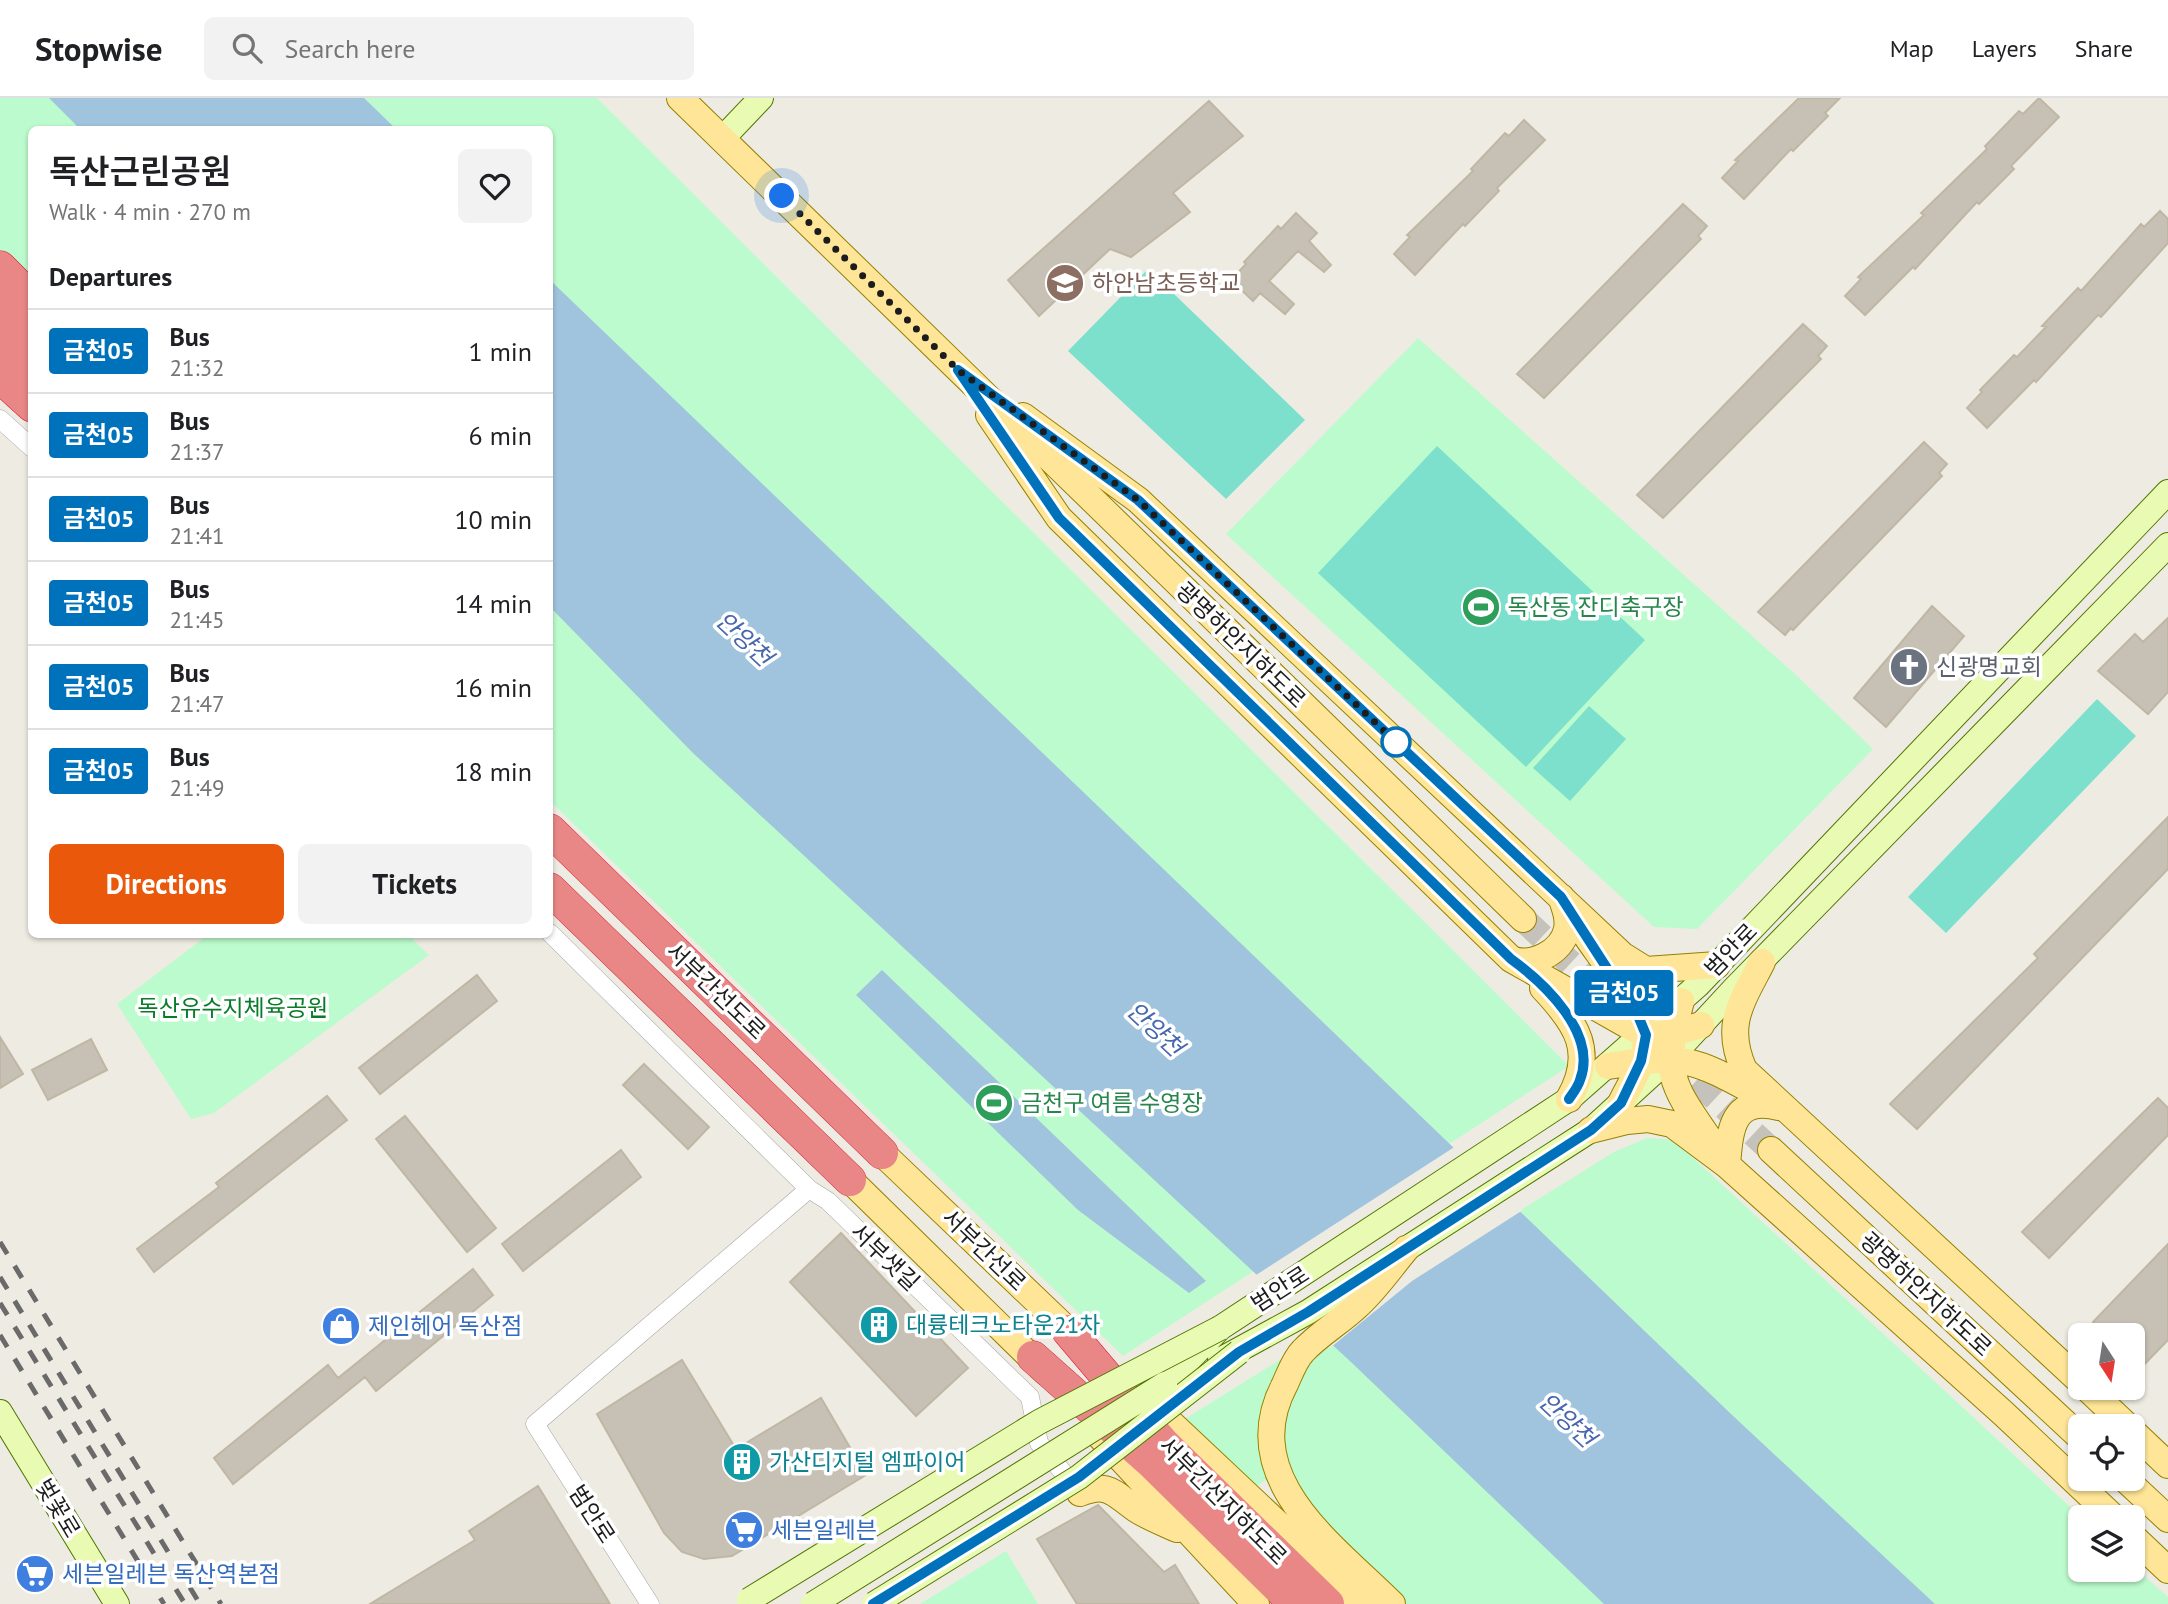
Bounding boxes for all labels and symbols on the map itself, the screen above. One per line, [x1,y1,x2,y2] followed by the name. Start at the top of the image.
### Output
[764,178,799,213] your location
[1044,262,1086,304] school or university icon: 하안남초등학교
[1092,268,1240,297] place label: 하안남초등학교
[1170,575,1312,714] street label: 광명하안지하도로
[1460,586,1502,628] sports icon: 독산동 잔디축구장
[1508,592,1683,621] place label: 독산동 잔디축구장
[710,605,781,675] water label: 안양천
[1888,646,1930,688] church icon: 신광명교회
[1936,652,2042,681] place label: 신광명교회
[1381,727,1411,757] unlabelled marker
[1698,917,1763,983] street label: 범안로
[661,936,772,1045] street label: 서부간선도로
[1575,970,1673,1016] line badge: 금천05
[138,993,328,1022] park label: 독산유수지체육공원
[1121,995,1192,1065] water label: 안양천
[973,1082,1015,1124] sports icon: 금천구 여름 수영장
[1021,1088,1203,1117] place label: 금천구 여름 수영장
[936,1202,1032,1297] street label: 서부간선로
[845,1217,926,1296] street label: 서부샛길
[1855,1225,1998,1362] street label: 광명하안지하도로
[1245,1259,1314,1318] street label: 범안로
[858,1304,900,1346] building icon: 대륭테크노타운21차
[320,1305,362,1347] shop icon: 제인헤어 독산점
[906,1310,1100,1339] place label: 대륭테크노타운21차
[368,1311,522,1340] place label: 제인헤어 독산점
[2068,1323,2146,1400] north arrow
[1533,1386,1604,1456] water label: 안양천
[1153,1431,1293,1571] street label: 서부간선지하도로
[721,1441,763,1483] building icon: 가산디지털 엠파이어
[769,1447,966,1476] place label: 가산디지털 엠파이어
[30,1473,87,1542] street label: 벚꽃로
[563,1479,622,1548] street label: 범안로
[723,1509,765,1551] supermarket icon: 세븐일레븐
[771,1515,877,1544] place label: 세븐일레븐
[14,1553,56,1595] supermarket icon: 세븐일레븐 독산역본점
[62,1559,280,1588] place label: 세븐일레븐 독산역본점

